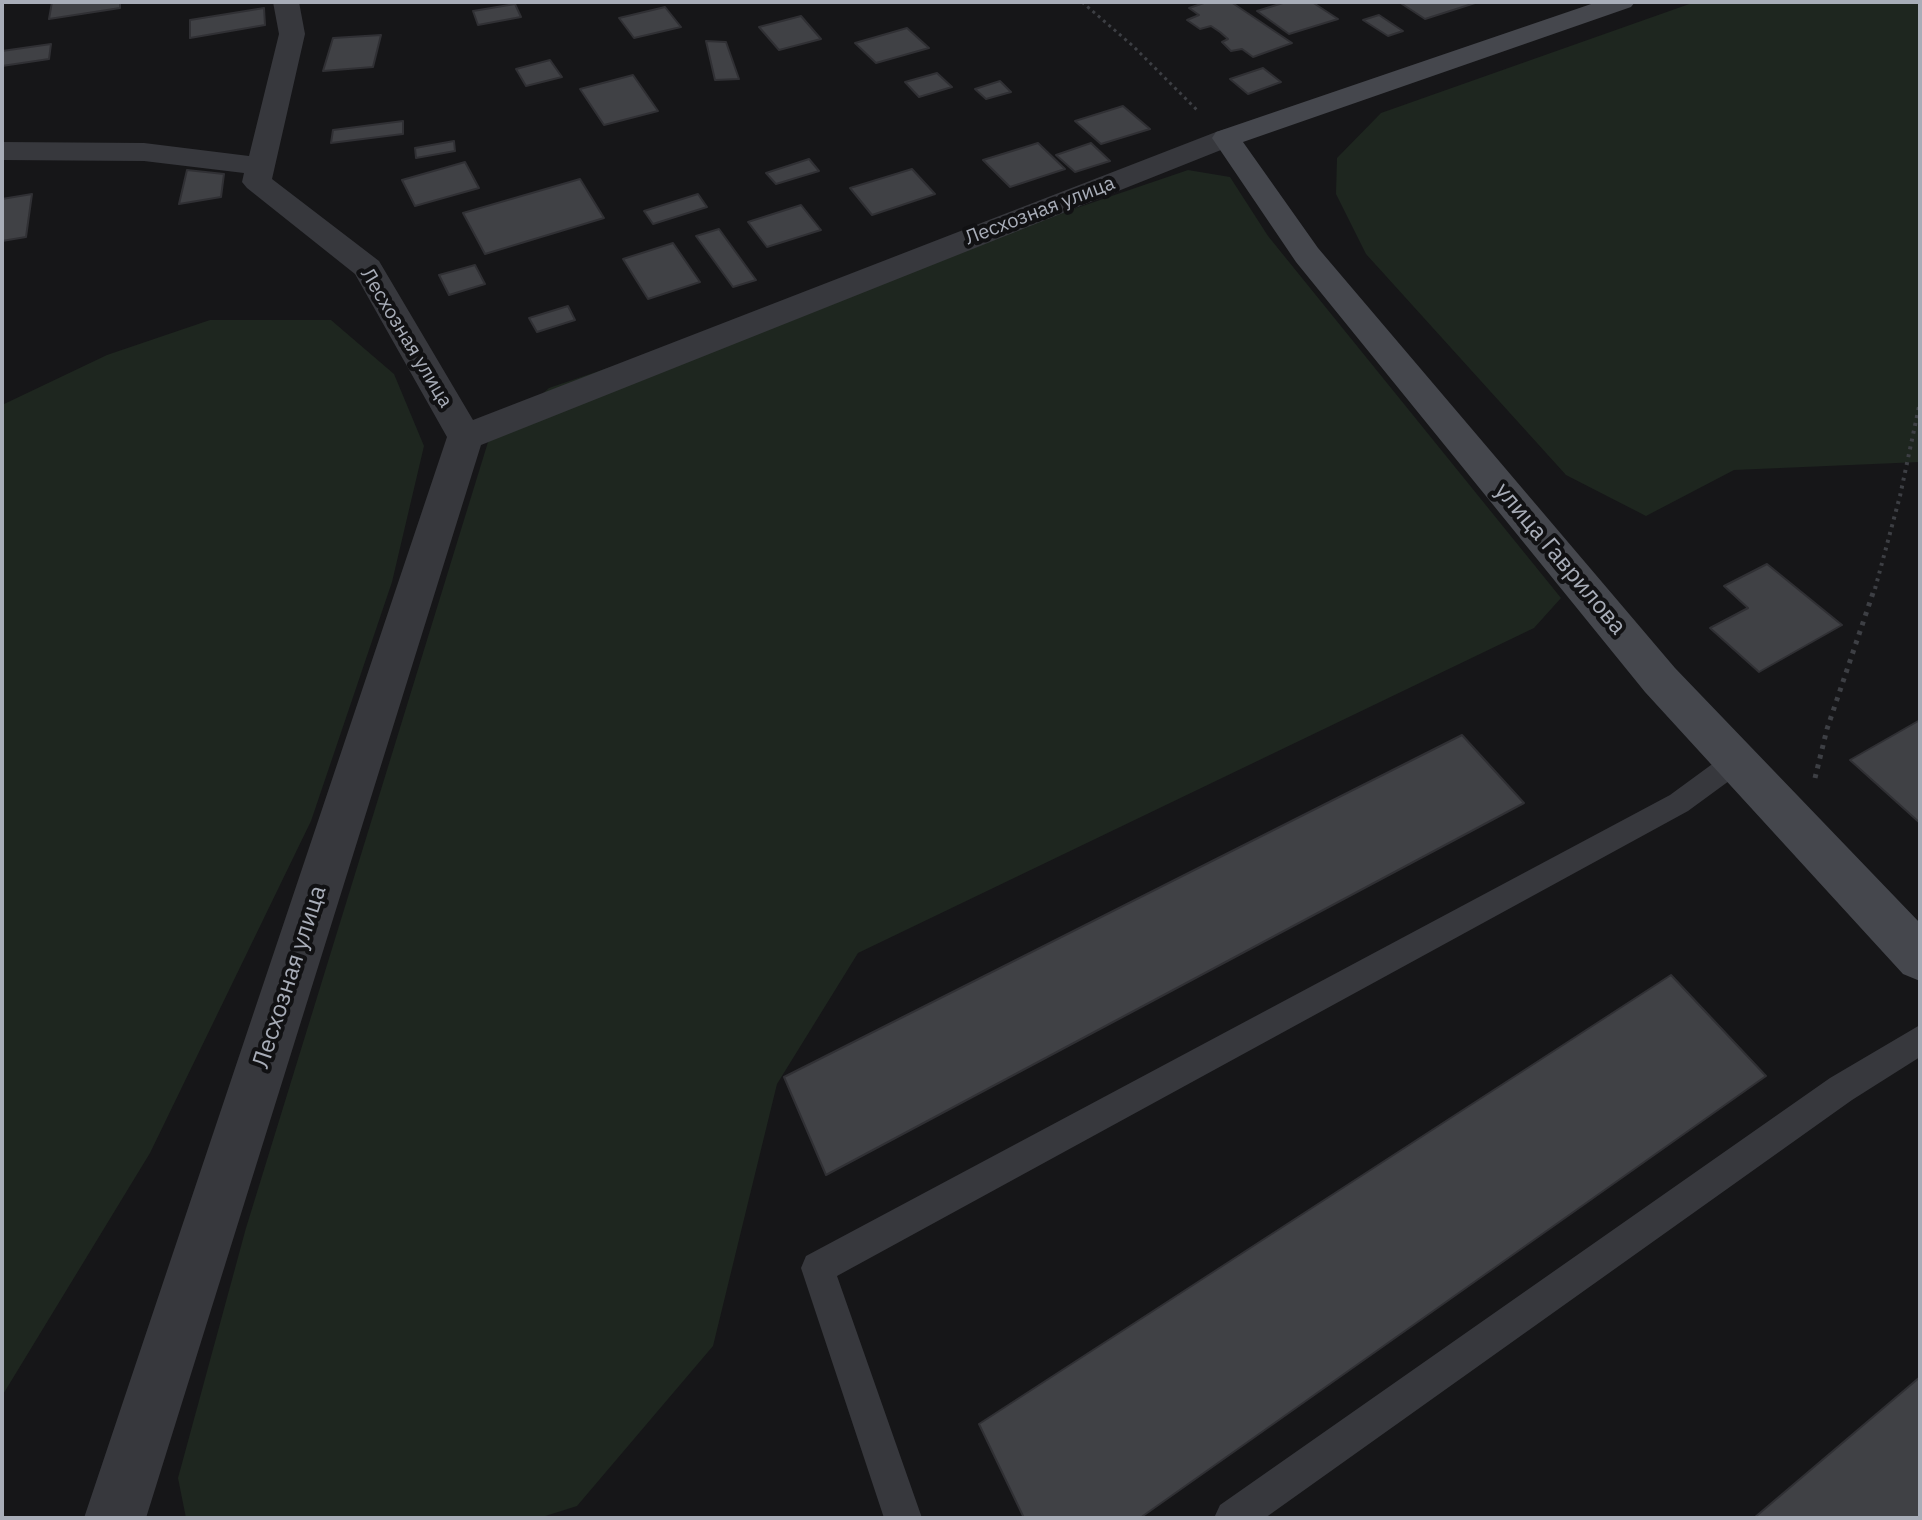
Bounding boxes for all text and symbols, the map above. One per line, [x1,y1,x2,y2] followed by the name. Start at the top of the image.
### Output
[962,171,1118,251] street label: Лесхозная улица
[355,264,457,412] street label: Лесхозная улица
[1488,477,1632,641] street label: улица Гаврилова
[247,882,333,1072] street label: Лесхозная улица

